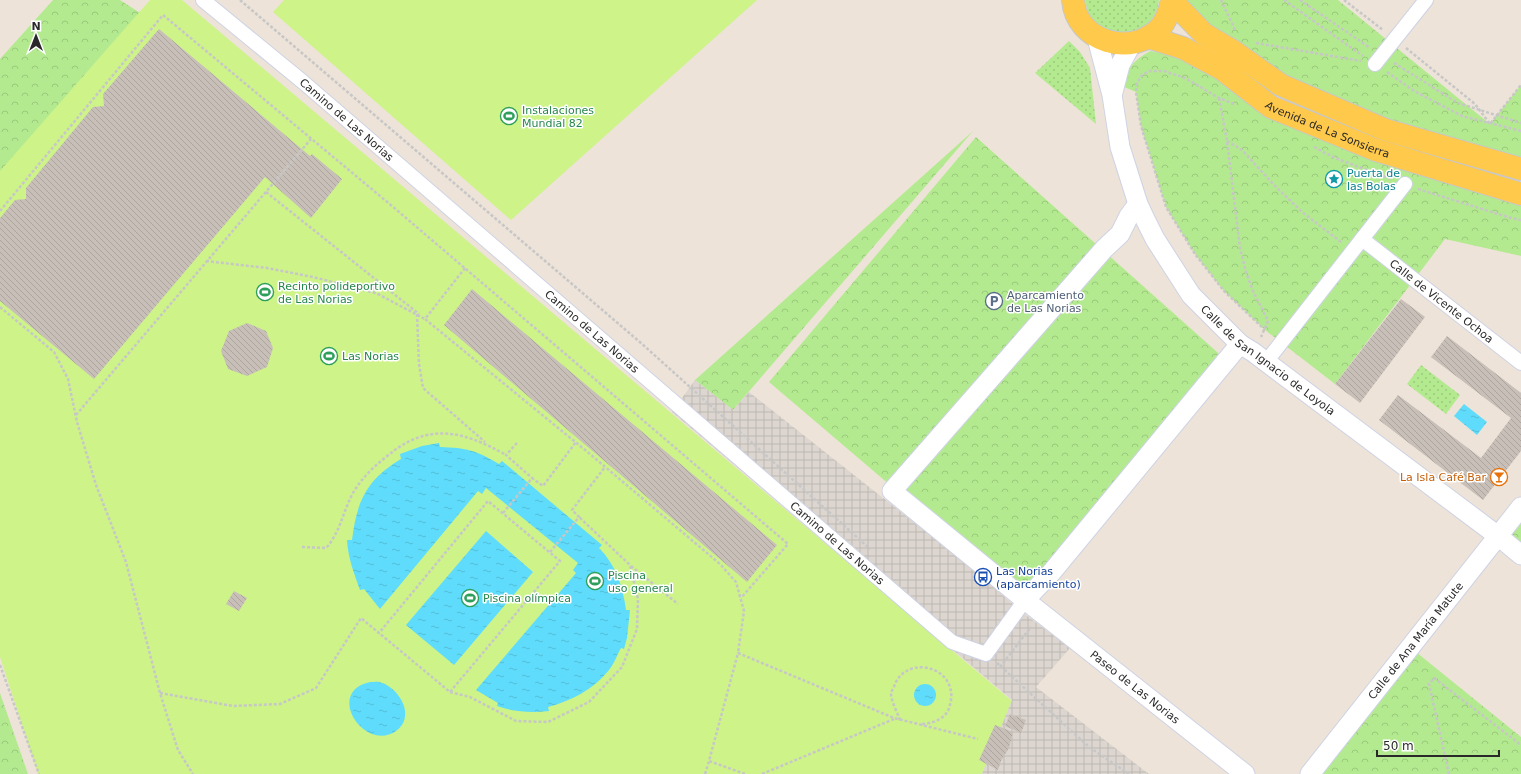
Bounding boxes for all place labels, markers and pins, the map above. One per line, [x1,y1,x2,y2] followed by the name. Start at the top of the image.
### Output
[522,104,594,130] place label: Instalaciones Mundial 82
[499,106,519,126] sports icon: Instalaciones Mundial 82
[1347,167,1400,193] place label: Puerta de las Bolas
[1324,169,1344,189] place icon: Puerta de las Bolas
[278,280,395,306] place label: Recinto polideportivo de Las Norias
[255,282,275,302] sports icon: Recinto polideportivo de Las Norias
[1007,289,1084,315] place label: Aparcamiento de Las Norias
[984,291,1004,311] parking icon: Aparcamiento de Las Norias
[319,346,339,366] sports icon: Las Norias
[342,350,399,363] place label: Las Norias
[1489,467,1509,487] bar icon: La Isla Café Bar
[1400,471,1486,484] place label: La Isla Café Bar
[996,565,1081,591] place label: Las Norias (aparcamiento)
[973,567,993,587] bus stop icon: Las Norias (aparcamiento)
[608,569,673,595] place label: Piscina uso general
[585,571,605,591] sports icon: Piscina uso general
[460,588,480,608] sports icon: Piscina olímpica
[483,592,571,605] place label: Piscina olímpica

